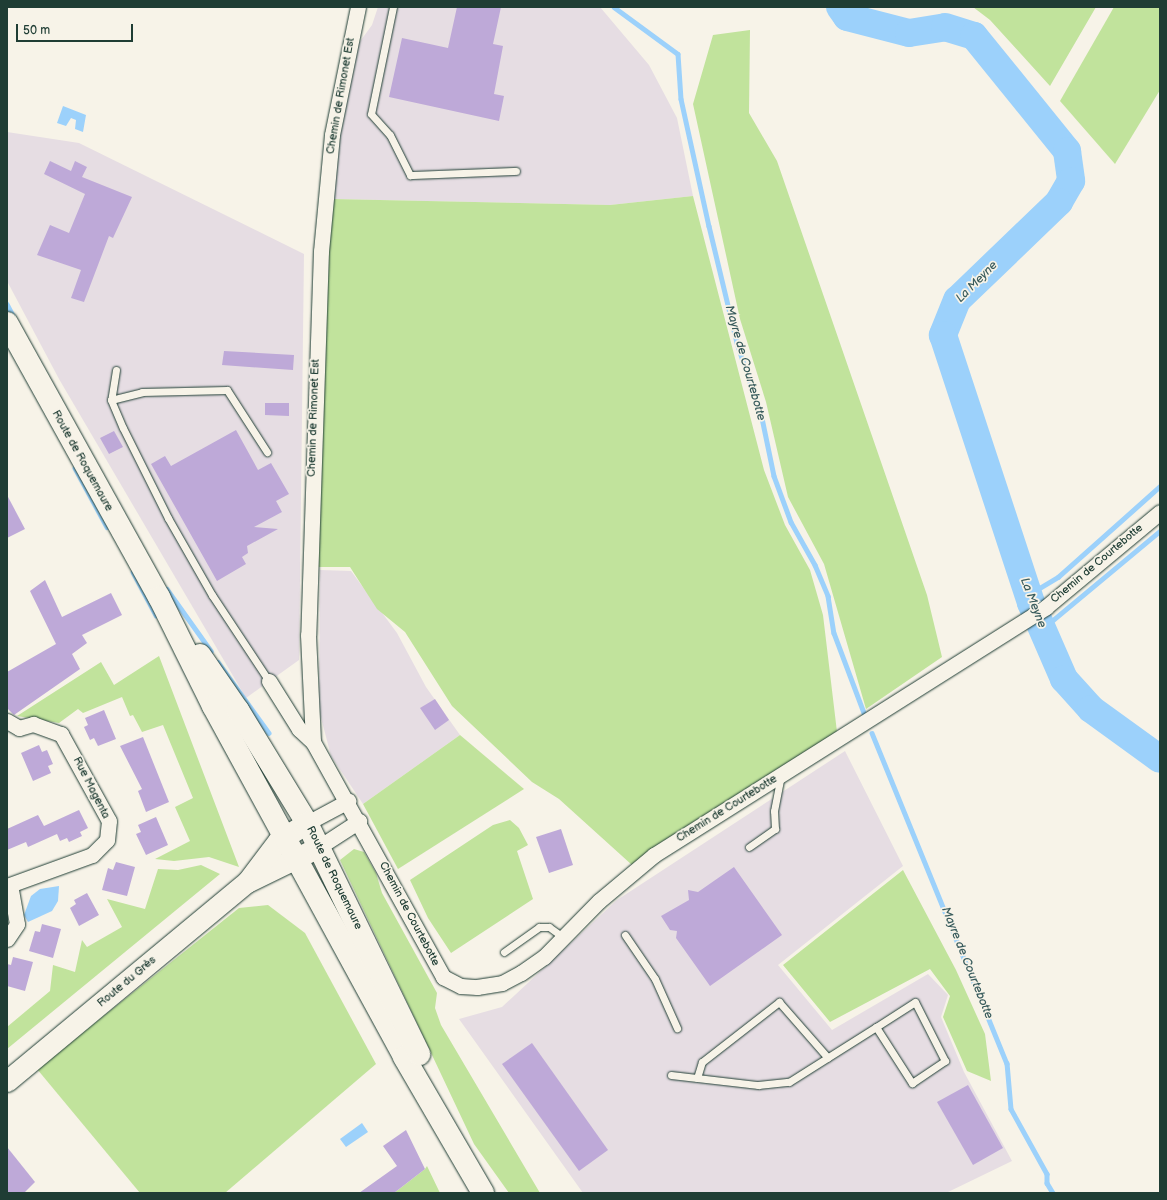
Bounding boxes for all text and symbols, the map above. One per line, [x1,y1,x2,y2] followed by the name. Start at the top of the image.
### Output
[18,16,135,42] scale bar
[23,23,50,38] text: 50 m
[324,37,358,155] street label: Chemin de Rimonet Est
[953,258,1001,306] water label: La Meyne
[722,304,768,422] water label: Mayre de Courtebotte
[305,359,323,477] street label: Chemin de Rimonet Est
[49,408,115,514] street label: Route de Roquemaure
[1048,522,1146,606] street label: Chemin de Courtebotte
[1017,576,1049,630] water label: La Meyne
[70,755,112,821] street label: Rue Magenta
[674,773,780,845] street label: Chemin de Courtebotte
[303,824,365,932] street label: Route de Roquemaure
[376,860,442,968] street label: Chemin de Courtebotte
[938,905,996,1021] water label: Mayre de Courtebotte
[95,954,159,1010] street label: Route du Grès

